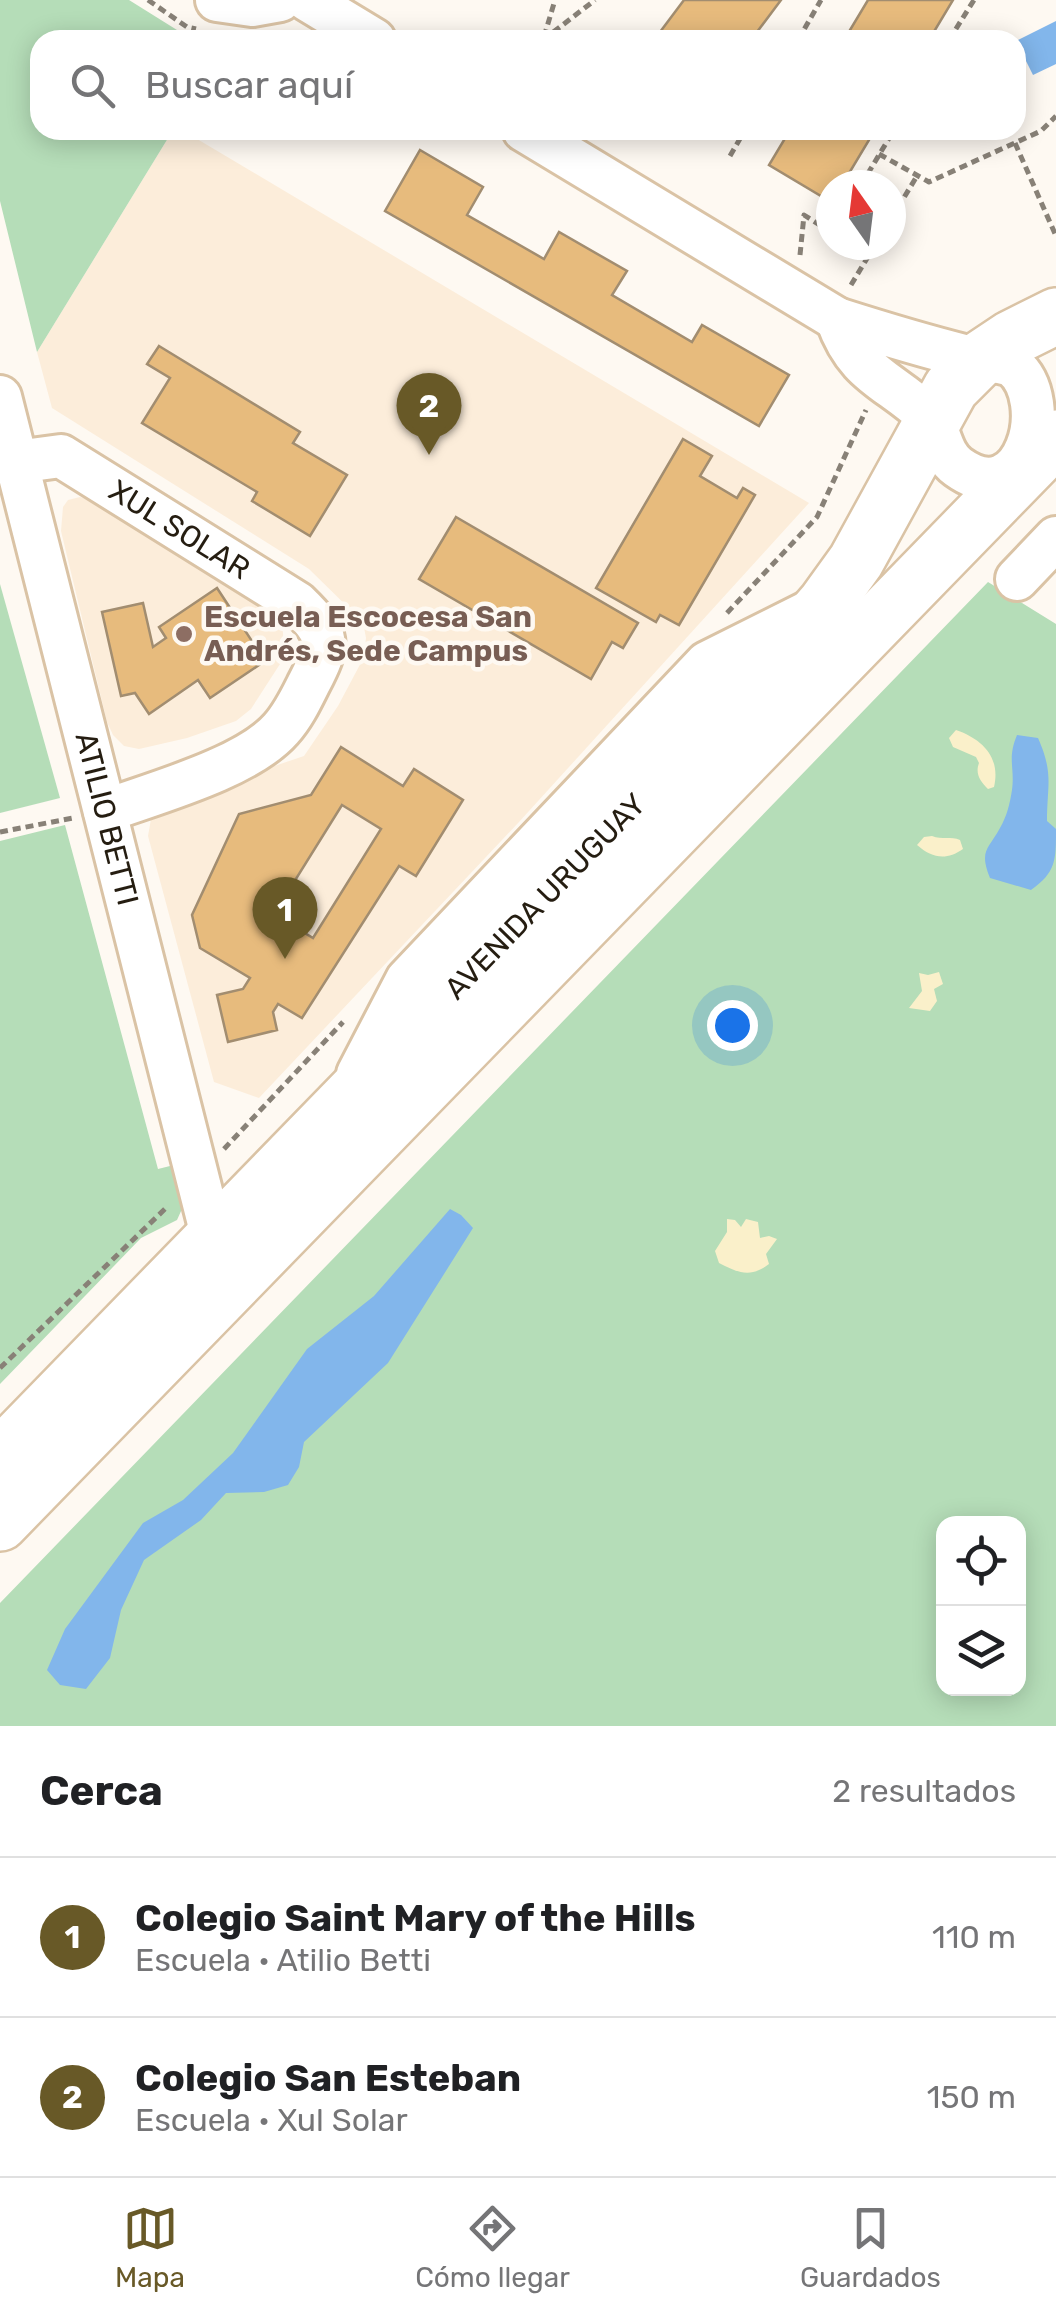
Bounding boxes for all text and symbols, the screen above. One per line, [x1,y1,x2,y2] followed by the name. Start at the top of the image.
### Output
[30,30,1026,140] search box
[65,58,120,113] icon: search
[145,62,353,108] text: Buscar aquí
[816,170,906,260] north arrow
[396,372,462,455] pin: 2
[102,472,257,587] street label: XUL SOLAR
[204,599,532,669] place label: Escuela Escocesa San Andrés, Sede Campus
[173,623,195,645] marker: Escuela Escocesa San Andrés, Sede Campus
[67,728,146,909] street label: ATILIO BETTI
[437,786,653,1007] street label: AVENIDA URUGUAY
[252,876,318,959] pin: 1
[707,1000,758,1051] your location
[936,1516,1026,1696] map controls
[936,1516,1026,1606] button: locate
[936,1606,1026,1696] button: layers
[40,1766,163,1816] text: Cerca
[832,1772,1016,1810] text: 2 resultados
[135,1895,696,1941] text: Colegio Saint Mary of the Hills
[65,1918,80,1956] text: 1
[932,1918,1016,1956] text: 110 m
[135,1941,431,1979] text: Escuela · Atilio Betti
[135,2055,521,2101] text: Colegio San Esteban
[62,2078,83,2116] text: 2
[927,2078,1016,2116] text: 150 m
[135,2101,408,2139] text: Escuela · Xul Solar
[115,2201,185,2294] tab: Mapa
[415,2201,570,2294] tab: Cómo llegar
[800,2201,941,2294] tab: Guardados

